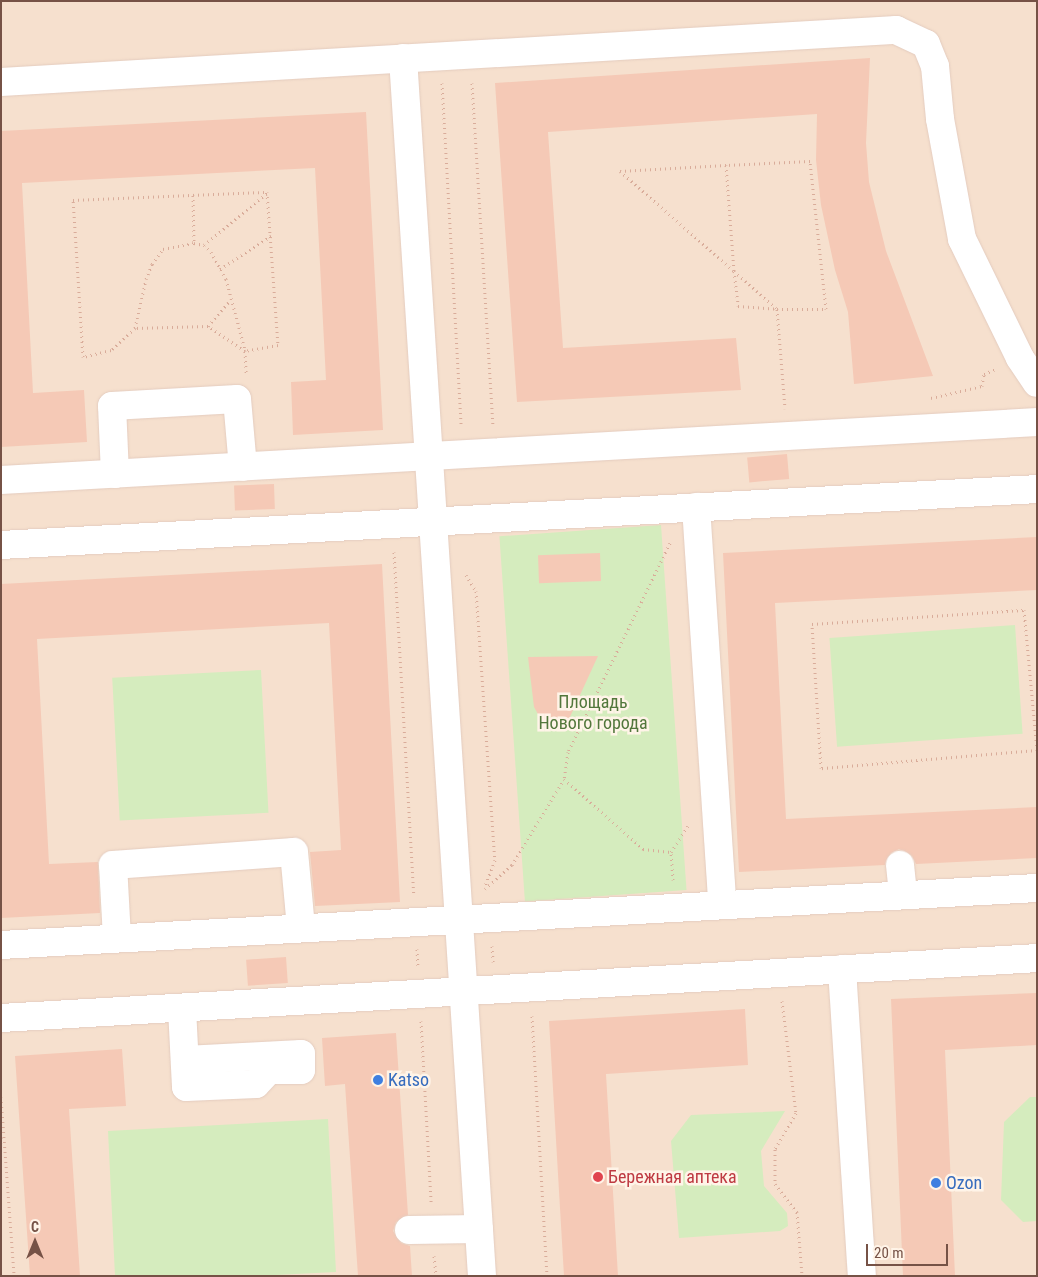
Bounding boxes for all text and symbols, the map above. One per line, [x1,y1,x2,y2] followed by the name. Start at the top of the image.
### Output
[538,692,648,734] park label: Площадь Нового города
[388,1069,429,1091] place label: Katso
[372,1074,384,1086] marker: Katso
[608,1166,737,1188] place label: Бережная аптека
[592,1171,604,1183] marker: Бережная аптека
[946,1172,982,1194] place label: Ozon
[930,1177,942,1189] marker: Ozon
[10,1217,60,1267] north arrow
[31,1219,39,1235] text: С
[868,1234,950,1266] scale bar
[874,1244,904,1262] text: 20 m

